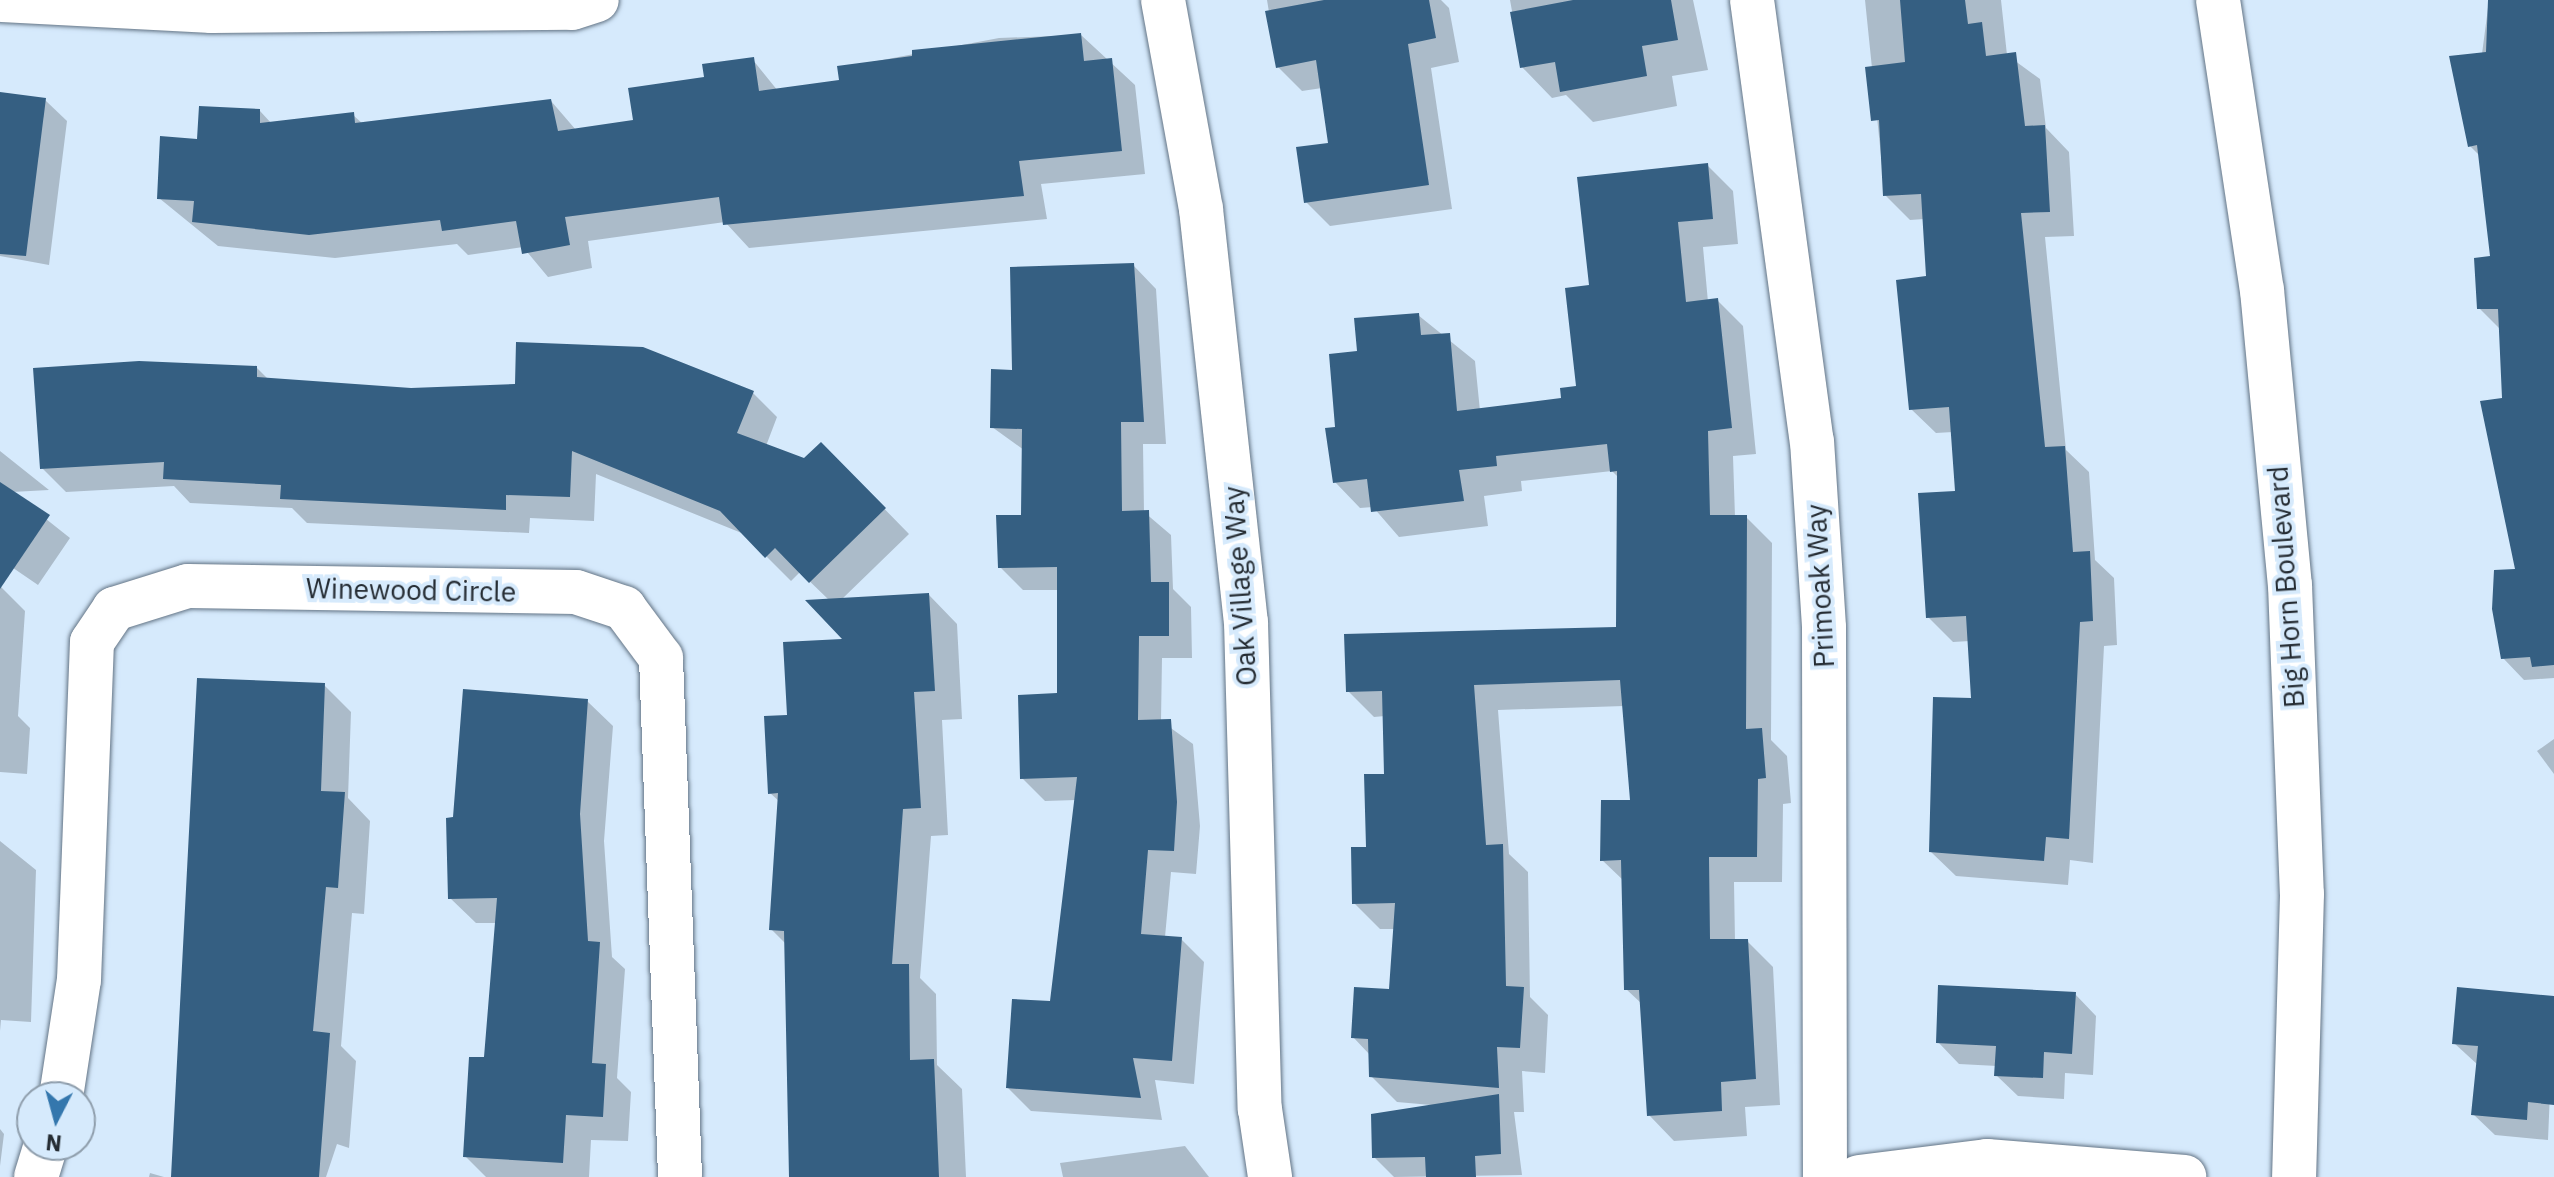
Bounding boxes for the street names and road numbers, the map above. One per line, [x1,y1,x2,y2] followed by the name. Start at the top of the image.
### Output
[2261,465,2311,709] street label: Big Horn Boulevard
[1216,485,1264,687] street label: Oak Village Way
[1799,503,1841,669] street label: Primoak Way
[306,571,516,609] street label: Winewood Circle

